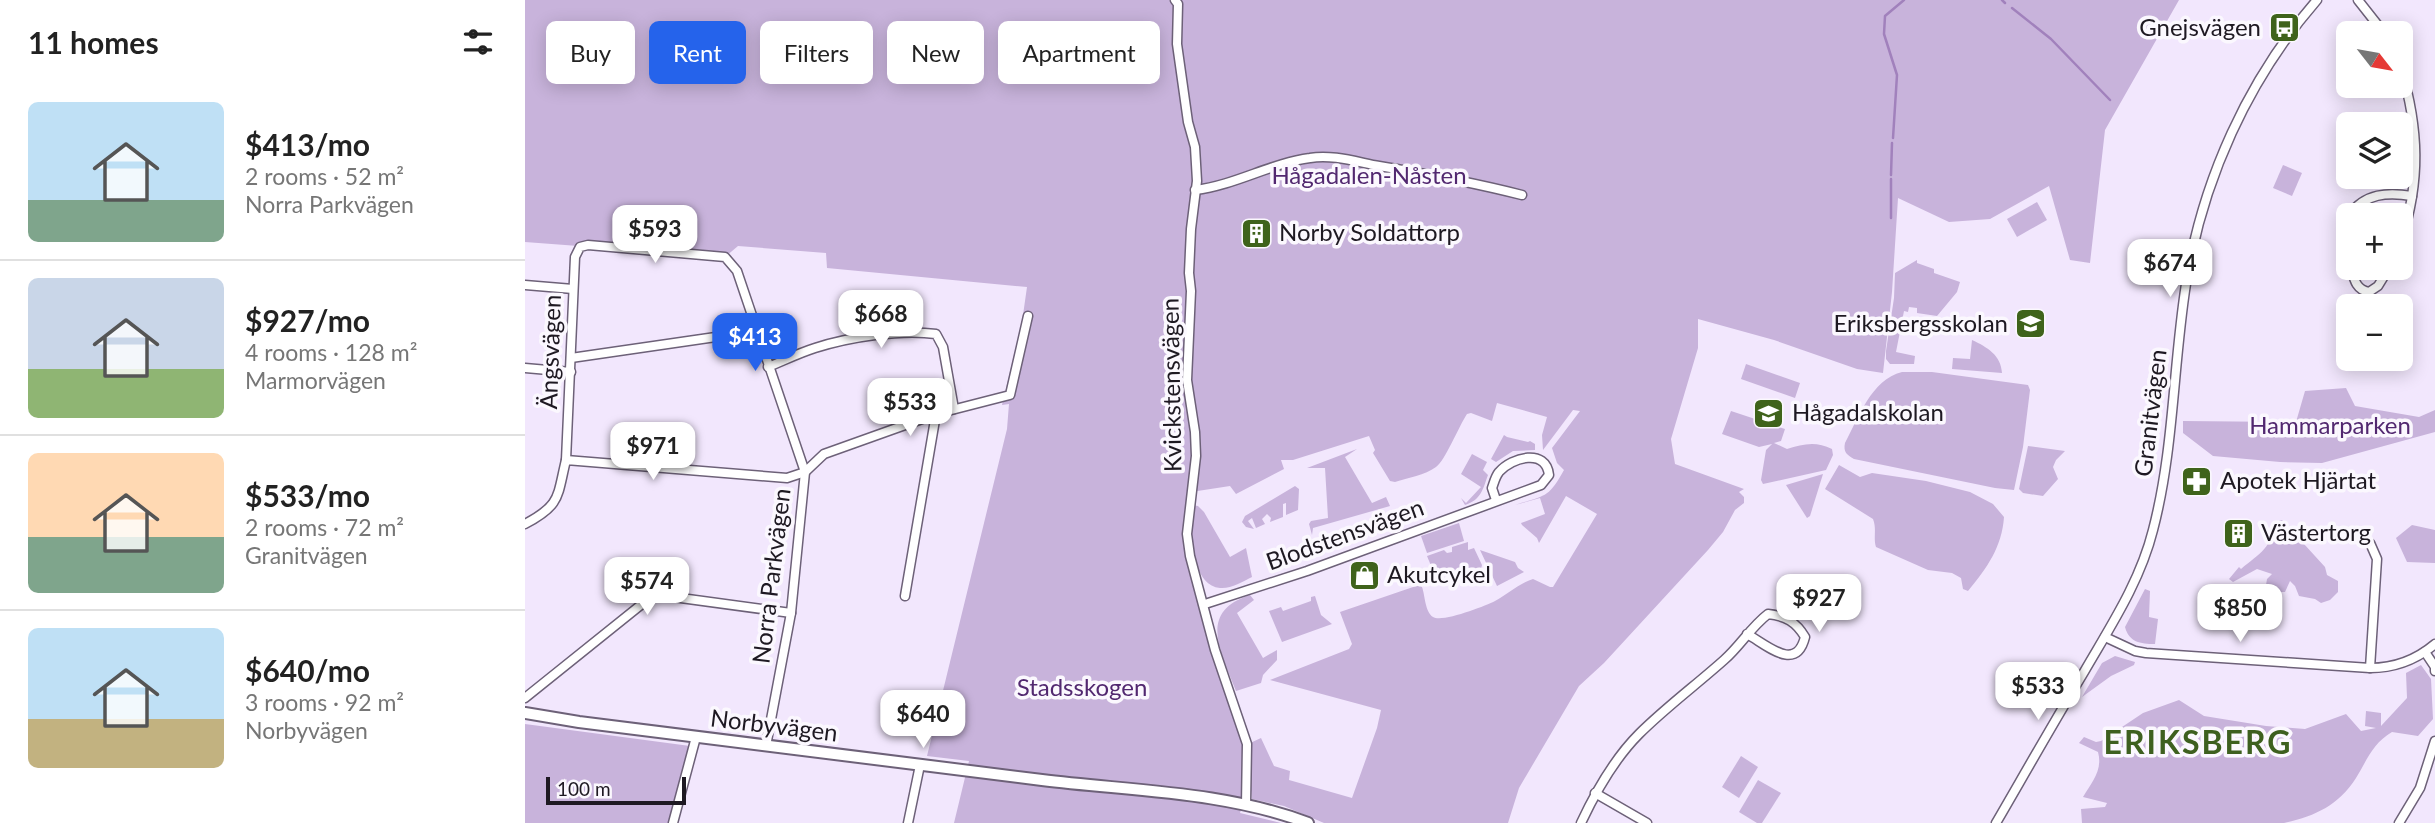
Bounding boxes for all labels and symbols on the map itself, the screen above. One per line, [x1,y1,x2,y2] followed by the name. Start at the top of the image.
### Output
[2267,11,2301,45] bus stop icon: Gnejsvägen
[2139,12,2261,41] place label: Gnejsvägen
[2336,21,2413,98] north arrow
[1271,160,1467,189] park label: Hågadalen-Nåsten
[614,205,696,265] pin: $593
[1239,216,1273,250] building icon: Norby Soldattorp
[1279,217,1460,246] place label: Norby Soldattorp
[2129,240,2211,299] pin: $674
[840,290,922,350] pin: $668
[533,294,566,410] street label: Ängsvägen
[1154,298,1187,472] street label: Kvickstensvägen
[2014,307,2048,341] school or university icon: Eriksbergsskolan
[1833,308,2008,337] place label: Eriksbergsskolan
[714,314,796,373] pin: $413
[2127,348,2172,478] street label: Granitvägen
[869,378,951,438] pin: $533
[1752,396,1786,430] school or university icon: Hågadalskolan
[1792,397,1944,426] place label: Hågadalskolan
[2249,410,2411,439] park label: Hammarparken
[612,422,694,482] pin: $971
[2180,464,2214,498] pharmacy icon: Apotek Hjärtat
[2220,465,2377,494] place label: Apotek Hjärtat
[745,487,796,665] street label: Norra Parkvägen
[1262,492,1427,576] street label: Blodstensvägen
[2221,516,2255,550] building icon: Västertorg
[2261,517,2371,546] place label: Västertorg
[606,558,688,617] pin: $574
[1347,558,1381,592] shop icon: Akutcykel
[1387,559,1491,588] place label: Akutcykel
[1778,574,1860,634] pin: $927
[2199,584,2281,644] pin: $850
[1997,662,2079,722] pin: $533
[1017,672,1147,701] park label: Stadsskogen
[882,690,964,750] pin: $640
[709,702,840,747] street label: Norbyvägen
[2104,722,2292,761] district label: ERIKSBERG
[546,774,686,806] scale bar

